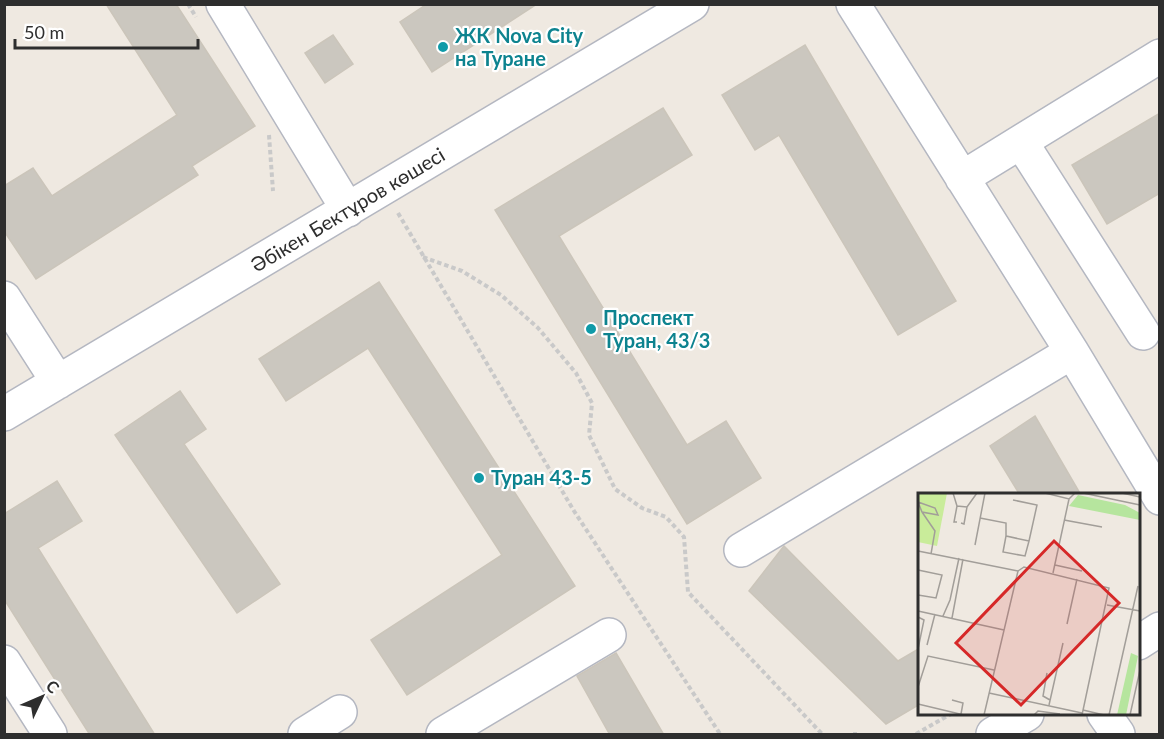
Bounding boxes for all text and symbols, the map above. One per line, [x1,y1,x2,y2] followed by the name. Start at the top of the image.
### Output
[15,12,198,50] scale bar
[24,21,64,43] text: 50 m
[455,23,583,70] place label: ЖК Nova City на Туране
[436,40,450,54] marker: ЖК Nova City на Туране
[246,142,449,277] street label: Әбікен Бектұров көшесі
[603,305,710,352] place label: Проспект Туран, 43/3
[584,322,598,336] marker: Проспект Туран, 43/3
[491,465,592,489] place label: Туран 43-5
[472,471,486,485] marker: Туран 43-5
[918,493,1140,715] inset map
[12,667,72,727] north arrow
[43,676,64,697] text: С

